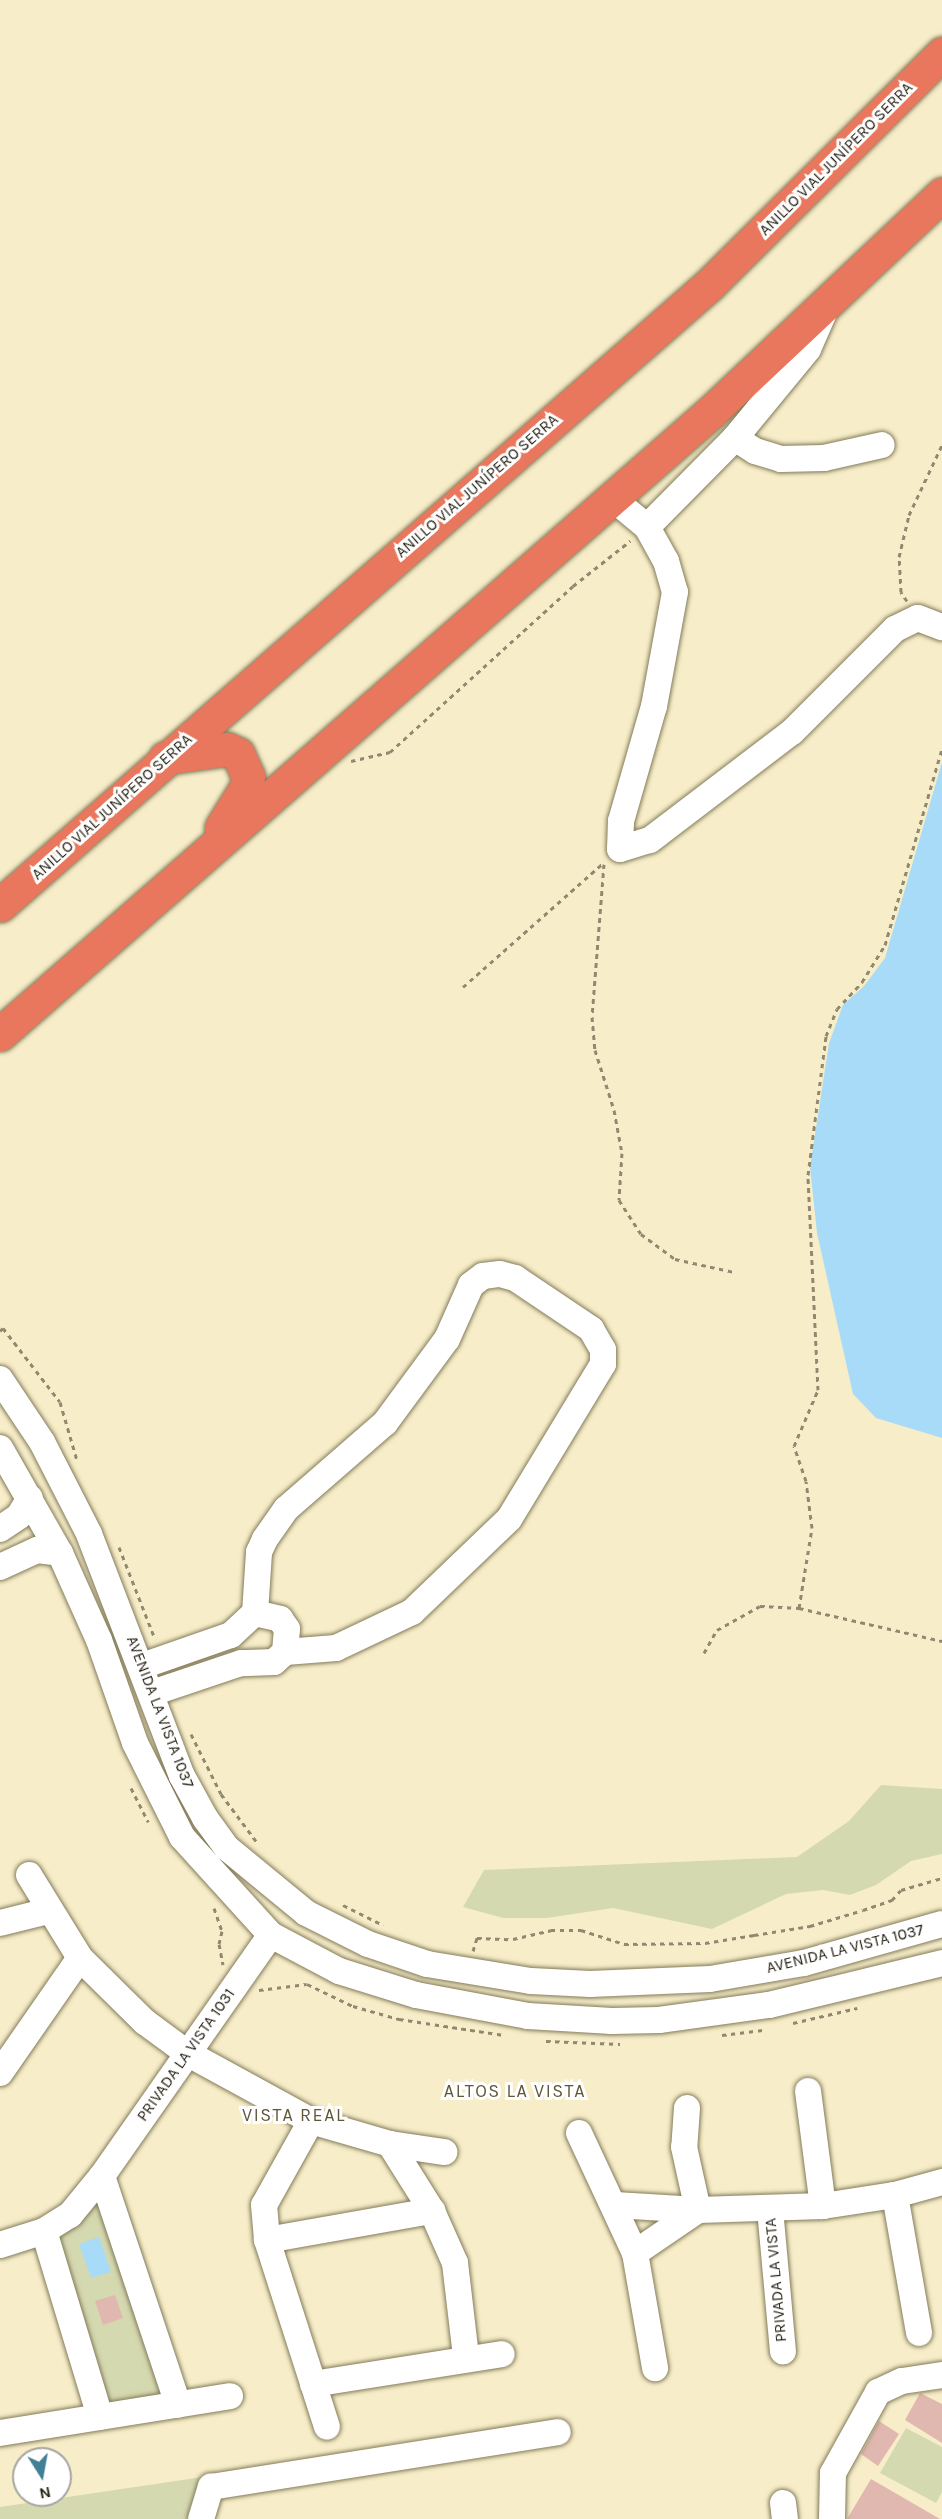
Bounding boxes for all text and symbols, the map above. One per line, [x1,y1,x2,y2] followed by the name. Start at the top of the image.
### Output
[755,78,917,240] street label: ANILLO VIAL JUNÍPERO SERRA
[392,410,562,562] street label: ANILLO VIAL JUNÍPERO SERRA
[28,730,196,884] street label: ANILLO VIAL JUNÍPERO SERRA
[122,1633,198,1791] street label: AVENIDA LA VISTA 1037
[764,1920,926,1978] street label: AVENIDA LA VISTA 1037
[133,1985,239,2125] street label: PRIVADA LA VISTA 1031
[444,2080,586,2102] district label: ALTOS LA VISTA
[242,2104,346,2126] district label: VISTA REAL
[761,2217,791,2343] street label: PRIVADA LA VISTA
[12,2447,72,2507] north arrow
[38,2483,53,2504] text: N

